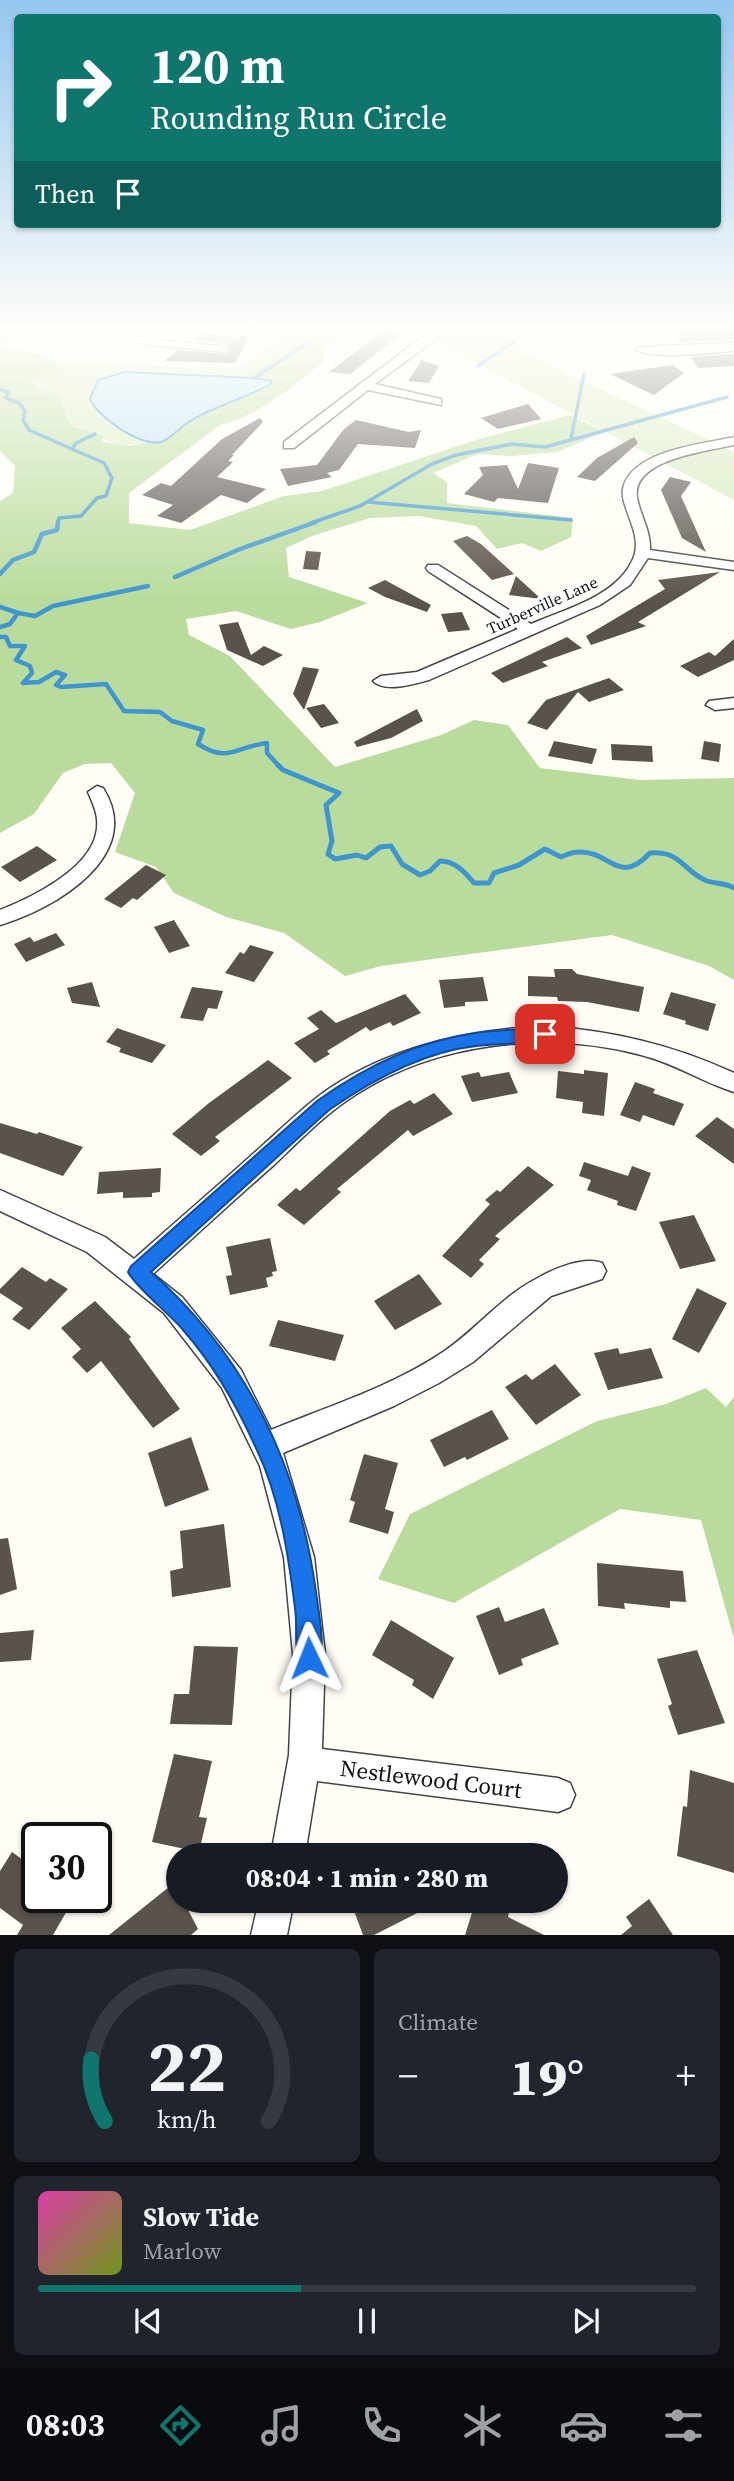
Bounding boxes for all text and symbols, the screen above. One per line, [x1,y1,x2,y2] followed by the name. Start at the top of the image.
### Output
[150,32,285,99] text: 120 m
[35,42,126,133] icon: right
[150,96,447,140] text: Rounding Run Circle
[109,175,147,213] icon: arrive
[35,176,95,212] text: Then
[483,571,601,639] street label: Turberville Lane
[515,1004,575,1064] pin
[526,1015,564,1053] icon: arrive
[272,1621,346,1695] position arrow
[338,1752,524,1806] street label: Nestlewood Court
[21,1822,112,1913] speed limit sign: 30
[246,1860,488,1896] text: 08:04 · 1 min · 280 m
[398,2006,478,2038] text: Climate
[148,2017,226,2116] text: 22
[510,2041,584,2112] text: 19°
[398,2050,418,2102] text: −
[676,2050,696,2102] text: +
[157,2102,217,2136] text: km/h
[143,2199,259,2235] text: Slow Tide
[143,2235,221,2267] text: Marlow
[129,2302,167,2340] icon: previous
[348,2302,386,2340] icon: pause
[567,2302,605,2340] icon: next
[156,2401,205,2450] icon: directions
[257,2401,306,2450] icon: music
[357,2401,406,2450] icon: phone
[458,2401,507,2450] icon: climate
[559,2401,608,2450] icon: car
[659,2401,708,2450] icon: filters
[26,2403,105,2447] text: 08:03

